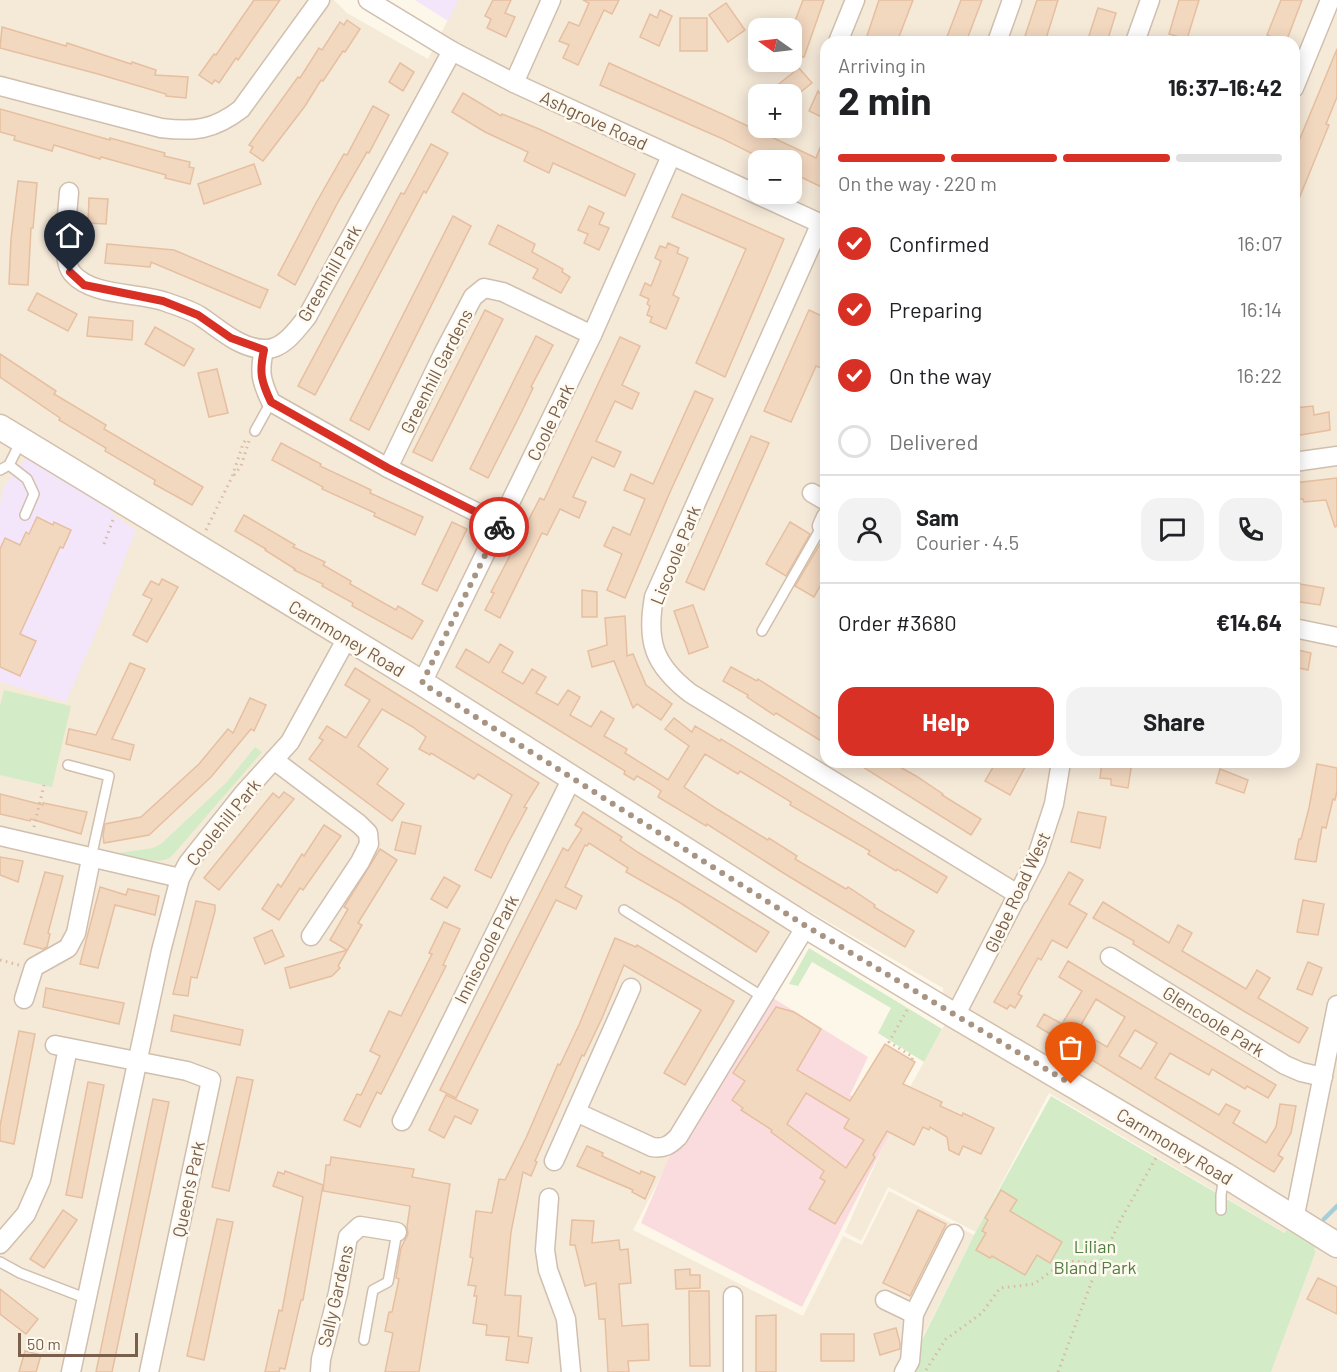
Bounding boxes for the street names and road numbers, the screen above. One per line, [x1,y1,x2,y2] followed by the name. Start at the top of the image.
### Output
[537,86,651,154] street label: Ashgrove Road
[292,221,366,325] street label: Greenhill Park
[395,305,477,437] street label: Greenhill Gardens
[522,380,578,464] street label: Coole Park
[645,502,705,608] street label: Liscoole Park
[285,595,409,681] street label: Carnmoney Road
[181,774,265,870] street label: Coolehill Park
[979,828,1055,956] street label: Glebe Road West
[449,891,523,1007] street label: Inniscoole Park
[1159,981,1269,1061] street label: Glencoole Park
[1113,1103,1237,1189] street label: Carnmoney Road
[167,1139,209,1239] street label: Queen's Park
[313,1243,357,1349] street label: Sally Gardens

